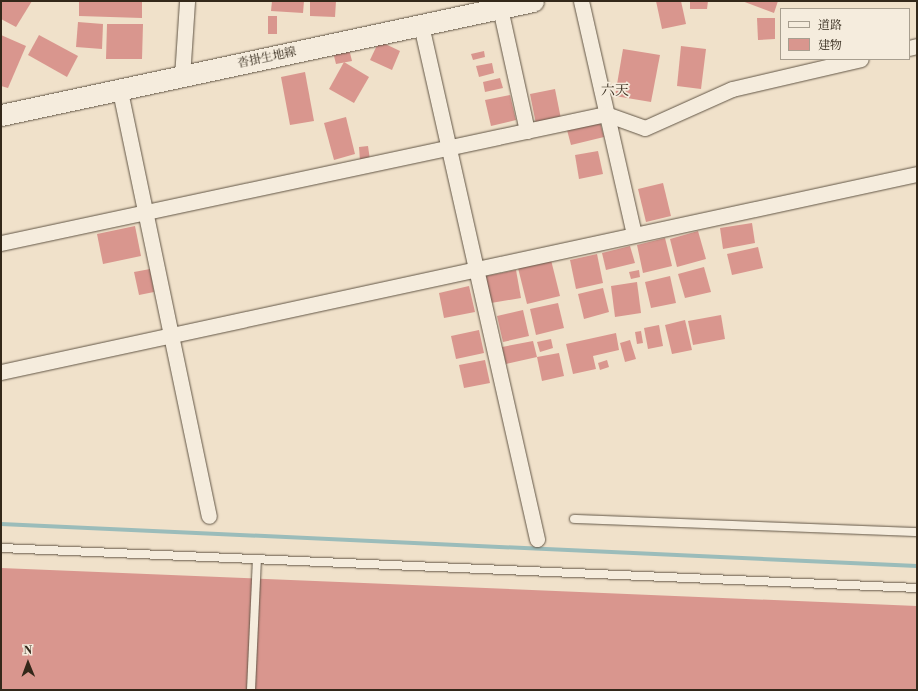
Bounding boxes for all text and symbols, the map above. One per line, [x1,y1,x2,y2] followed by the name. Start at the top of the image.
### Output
[780,8,910,60] legend
[818,18,842,33] text: 道路
[818,38,842,53] text: 建物
[236,45,298,71] street label: 沓掛生地線
[601,83,629,99] district label: 六天
[8,643,48,683] north arrow
[23,644,32,658] text: N

